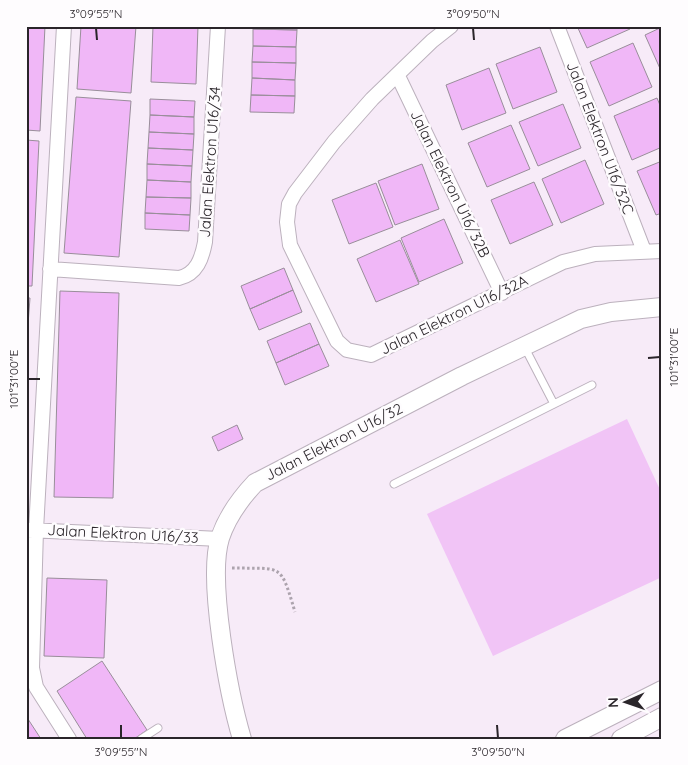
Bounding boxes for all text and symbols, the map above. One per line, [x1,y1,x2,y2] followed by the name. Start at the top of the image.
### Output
[70,6,122,21] text: 3°09'55"N
[446,6,500,21] text: 3°09'50"N
[563,59,638,217] street label: Jalan Elektron U16/32C
[195,86,224,238] street label: Jalan Elektron U16/34
[406,107,495,261] street label: Jalan Elektron U16/32B
[377,270,531,359] street label: Jalan Elektron U16/32A
[666,327,681,386] text: 101°31'00"E
[6,349,21,408] text: 101°31'00"E
[262,399,406,485] street label: Jalan Elektron U16/32
[47,520,199,547] street label: Jalan Elektron U16/33
[600,678,650,728] north arrow
[604,697,622,708] text: N
[95,744,147,759] text: 3°09'55"N
[471,744,525,759] text: 3°09'50"N

